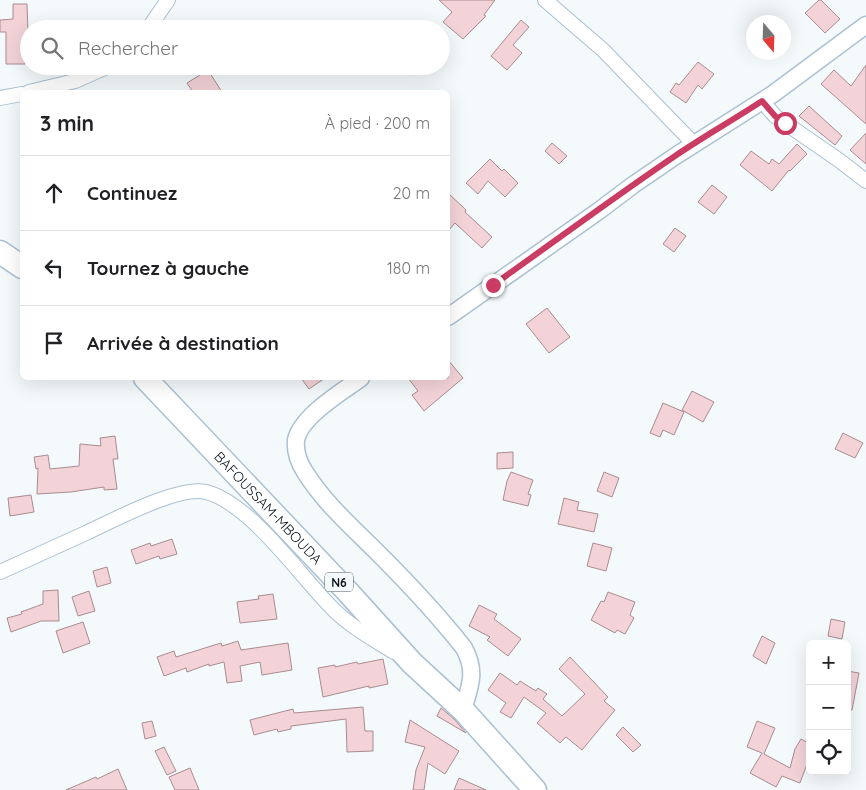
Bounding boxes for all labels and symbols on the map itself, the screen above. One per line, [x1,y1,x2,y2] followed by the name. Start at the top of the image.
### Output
[746,15,791,60] north arrow
[774,112,797,135] route start
[482,274,505,297] route end
[210,448,326,568] street label: BAFOUSSAM-MBOUDA
[325,572,353,592] road number: N6

